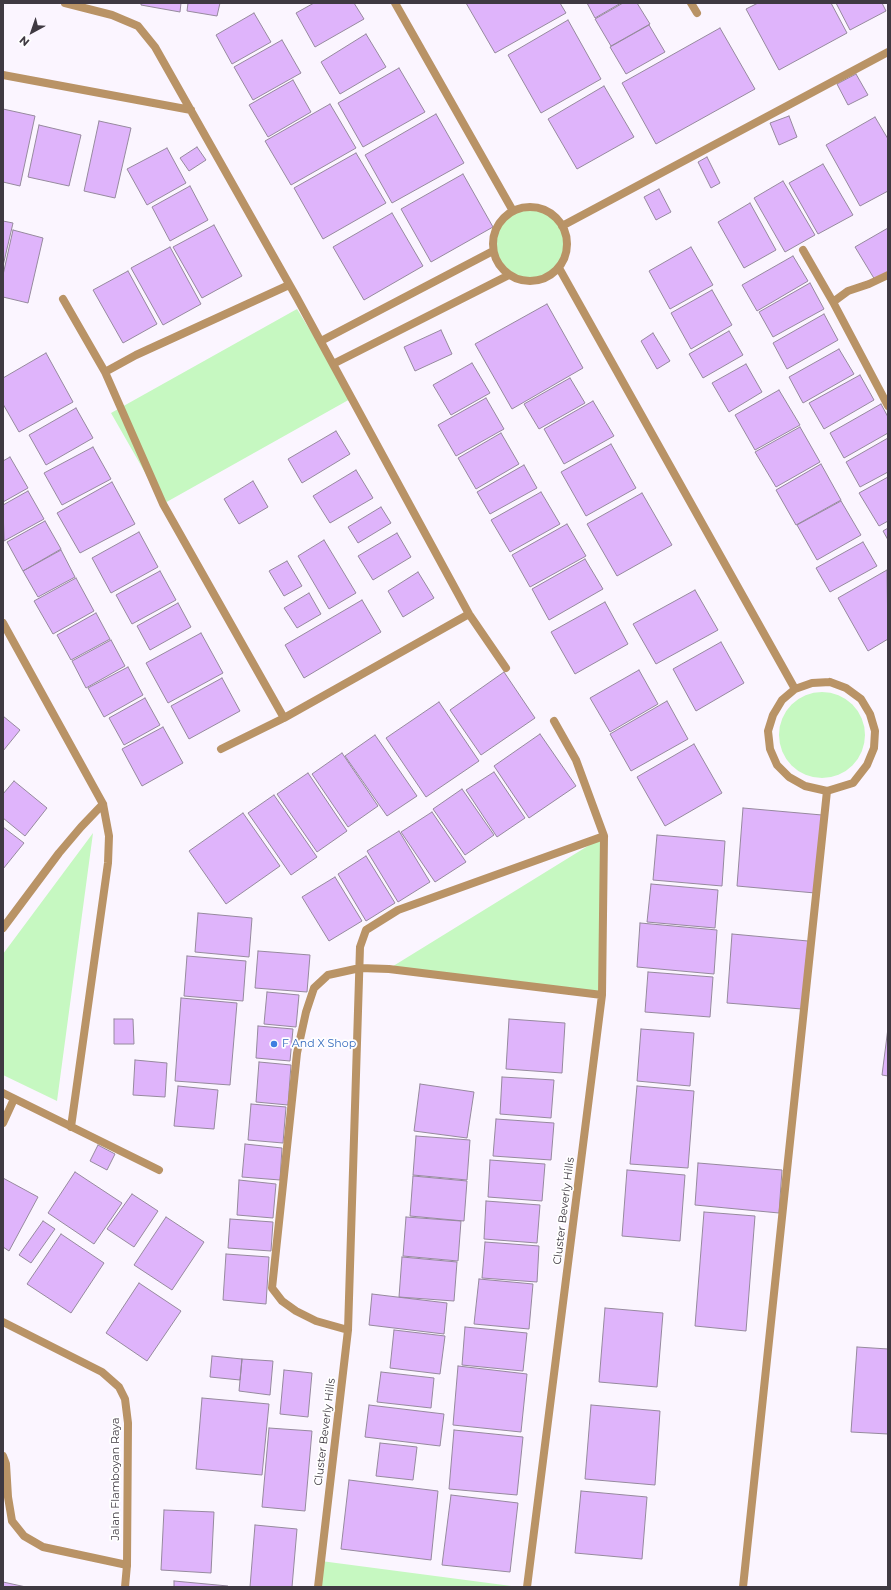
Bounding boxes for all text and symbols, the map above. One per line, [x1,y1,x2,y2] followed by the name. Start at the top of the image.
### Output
[12,12,52,52] north arrow
[16,33,32,49] text: N
[282,1037,356,1051] place label: F And X Shop
[269,1039,279,1049] marker: F And X Shop
[551,1156,577,1266] street label: Cluster Beverly Hills
[312,1377,338,1487] street label: Cluster Beverly Hills
[109,1417,123,1541] street label: Jalan Flamboyan Raya

